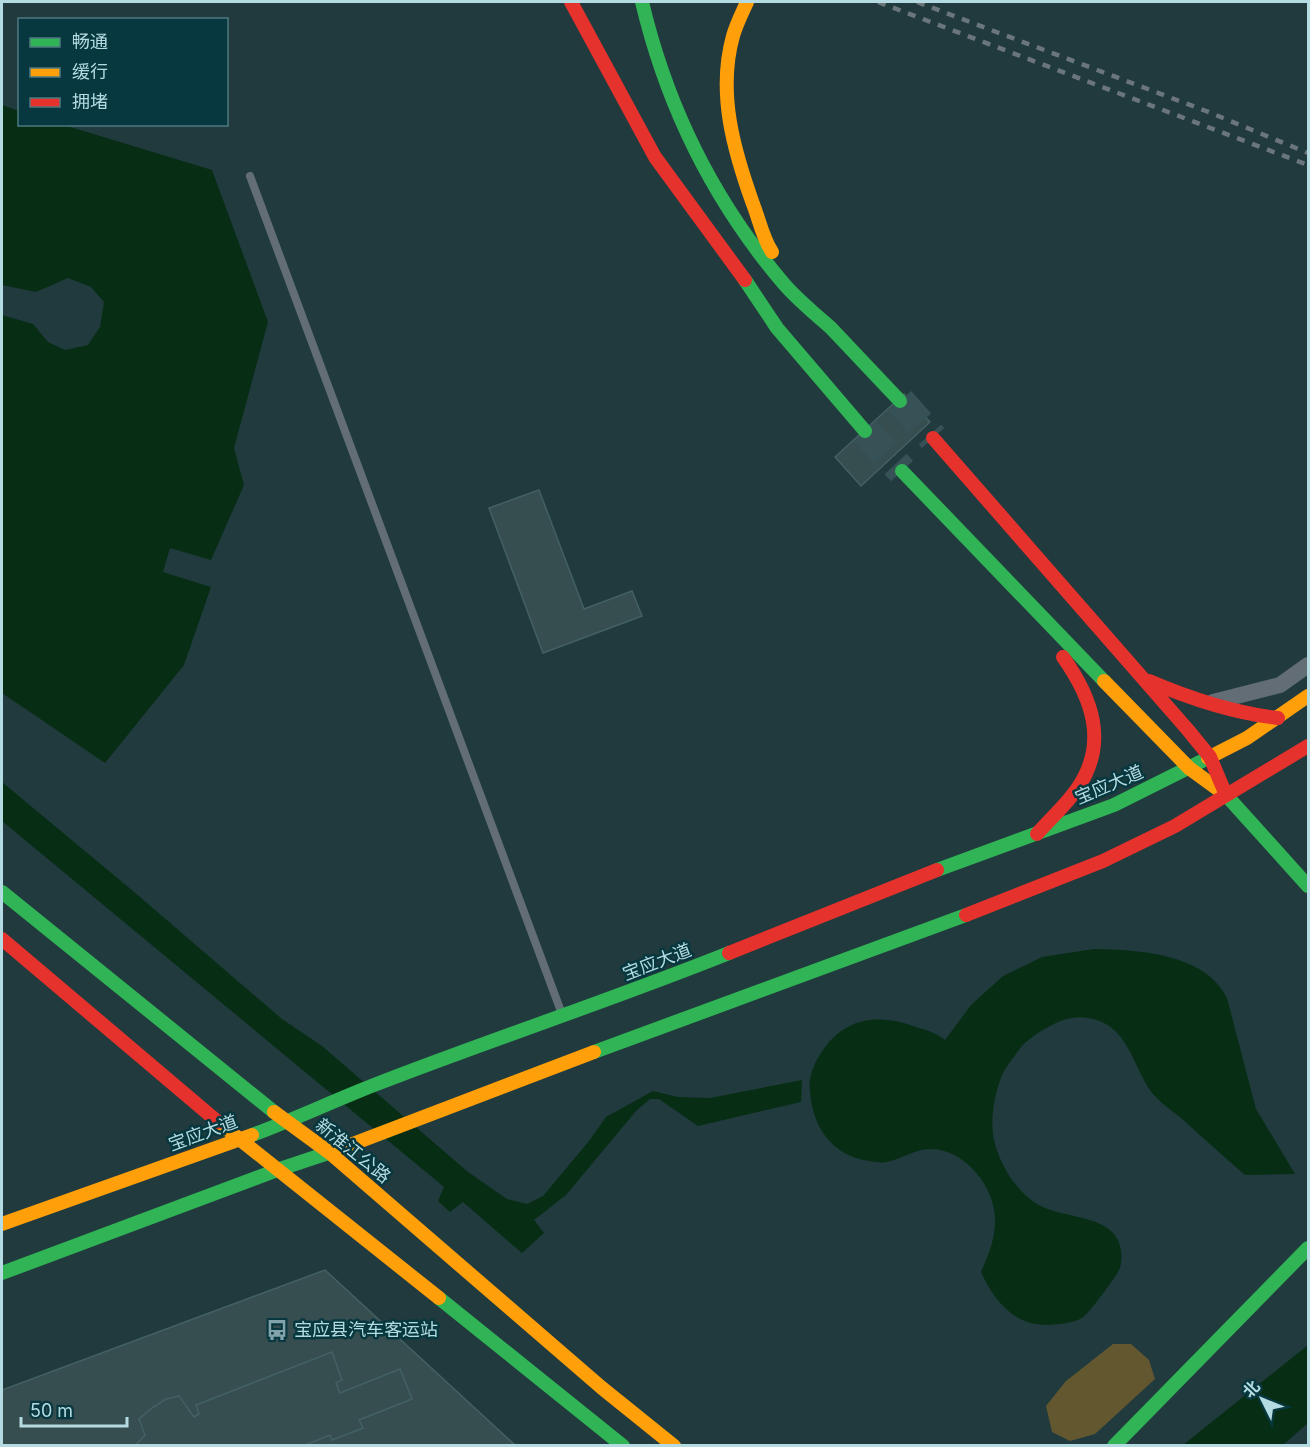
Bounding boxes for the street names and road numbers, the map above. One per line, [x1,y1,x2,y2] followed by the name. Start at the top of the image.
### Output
[1072,761,1146,808] street label: 宝应大道
[619,939,694,984] street label: 宝应大道
[165,1110,240,1155] street label: 宝应大道
[312,1114,395,1187] street label: 新淮江公路

